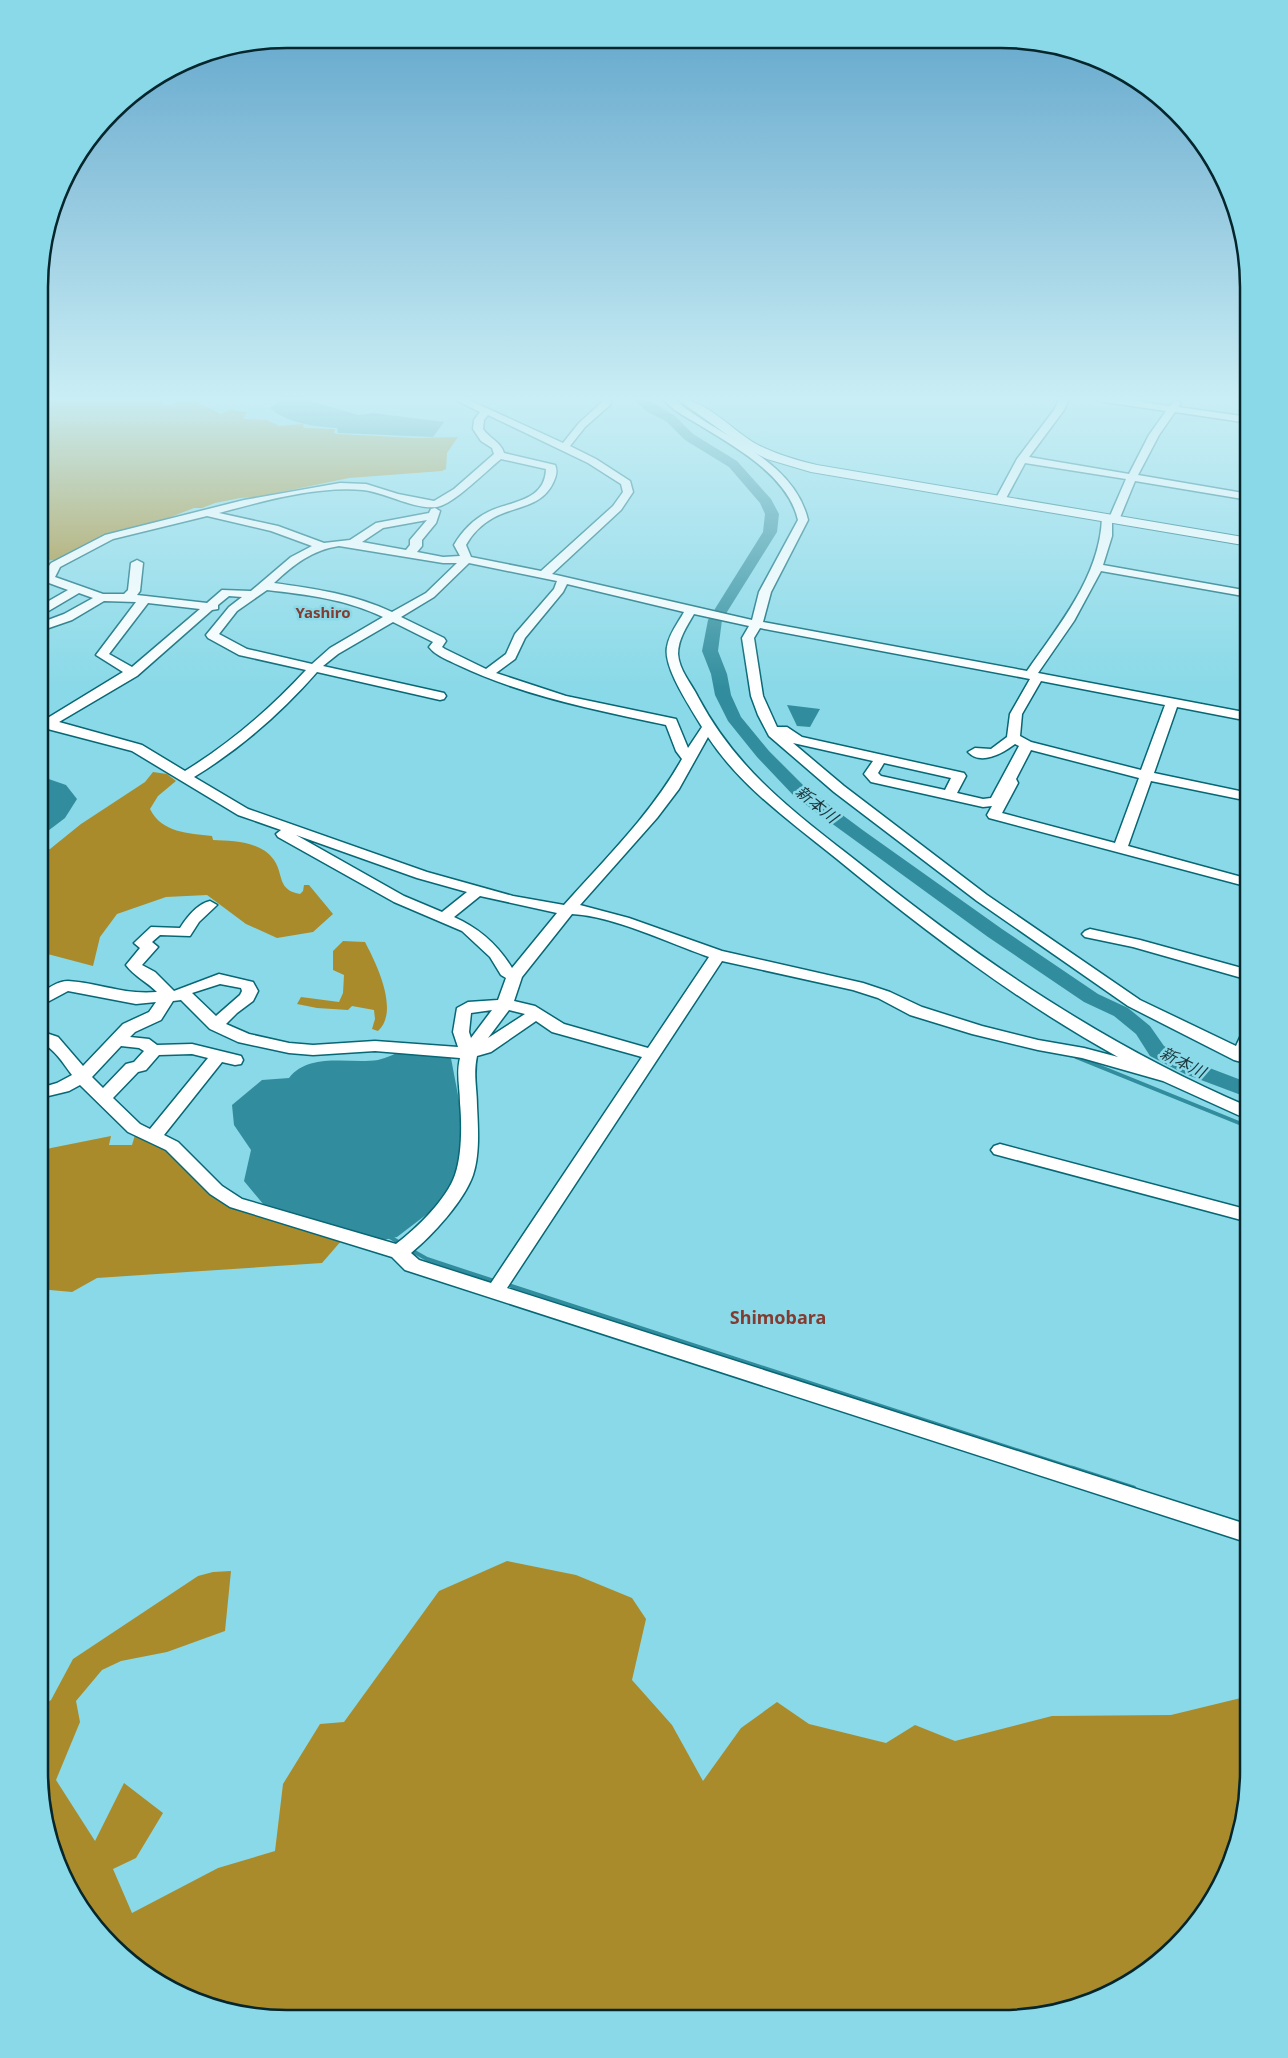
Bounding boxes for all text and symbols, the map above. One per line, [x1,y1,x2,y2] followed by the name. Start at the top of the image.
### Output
[295,602,351,622] district label: Yashiro
[791,780,844,829] water label: 新本川
[1157,1041,1211,1084] water label: 新本川
[730,1305,826,1329] district label: Shimobara

